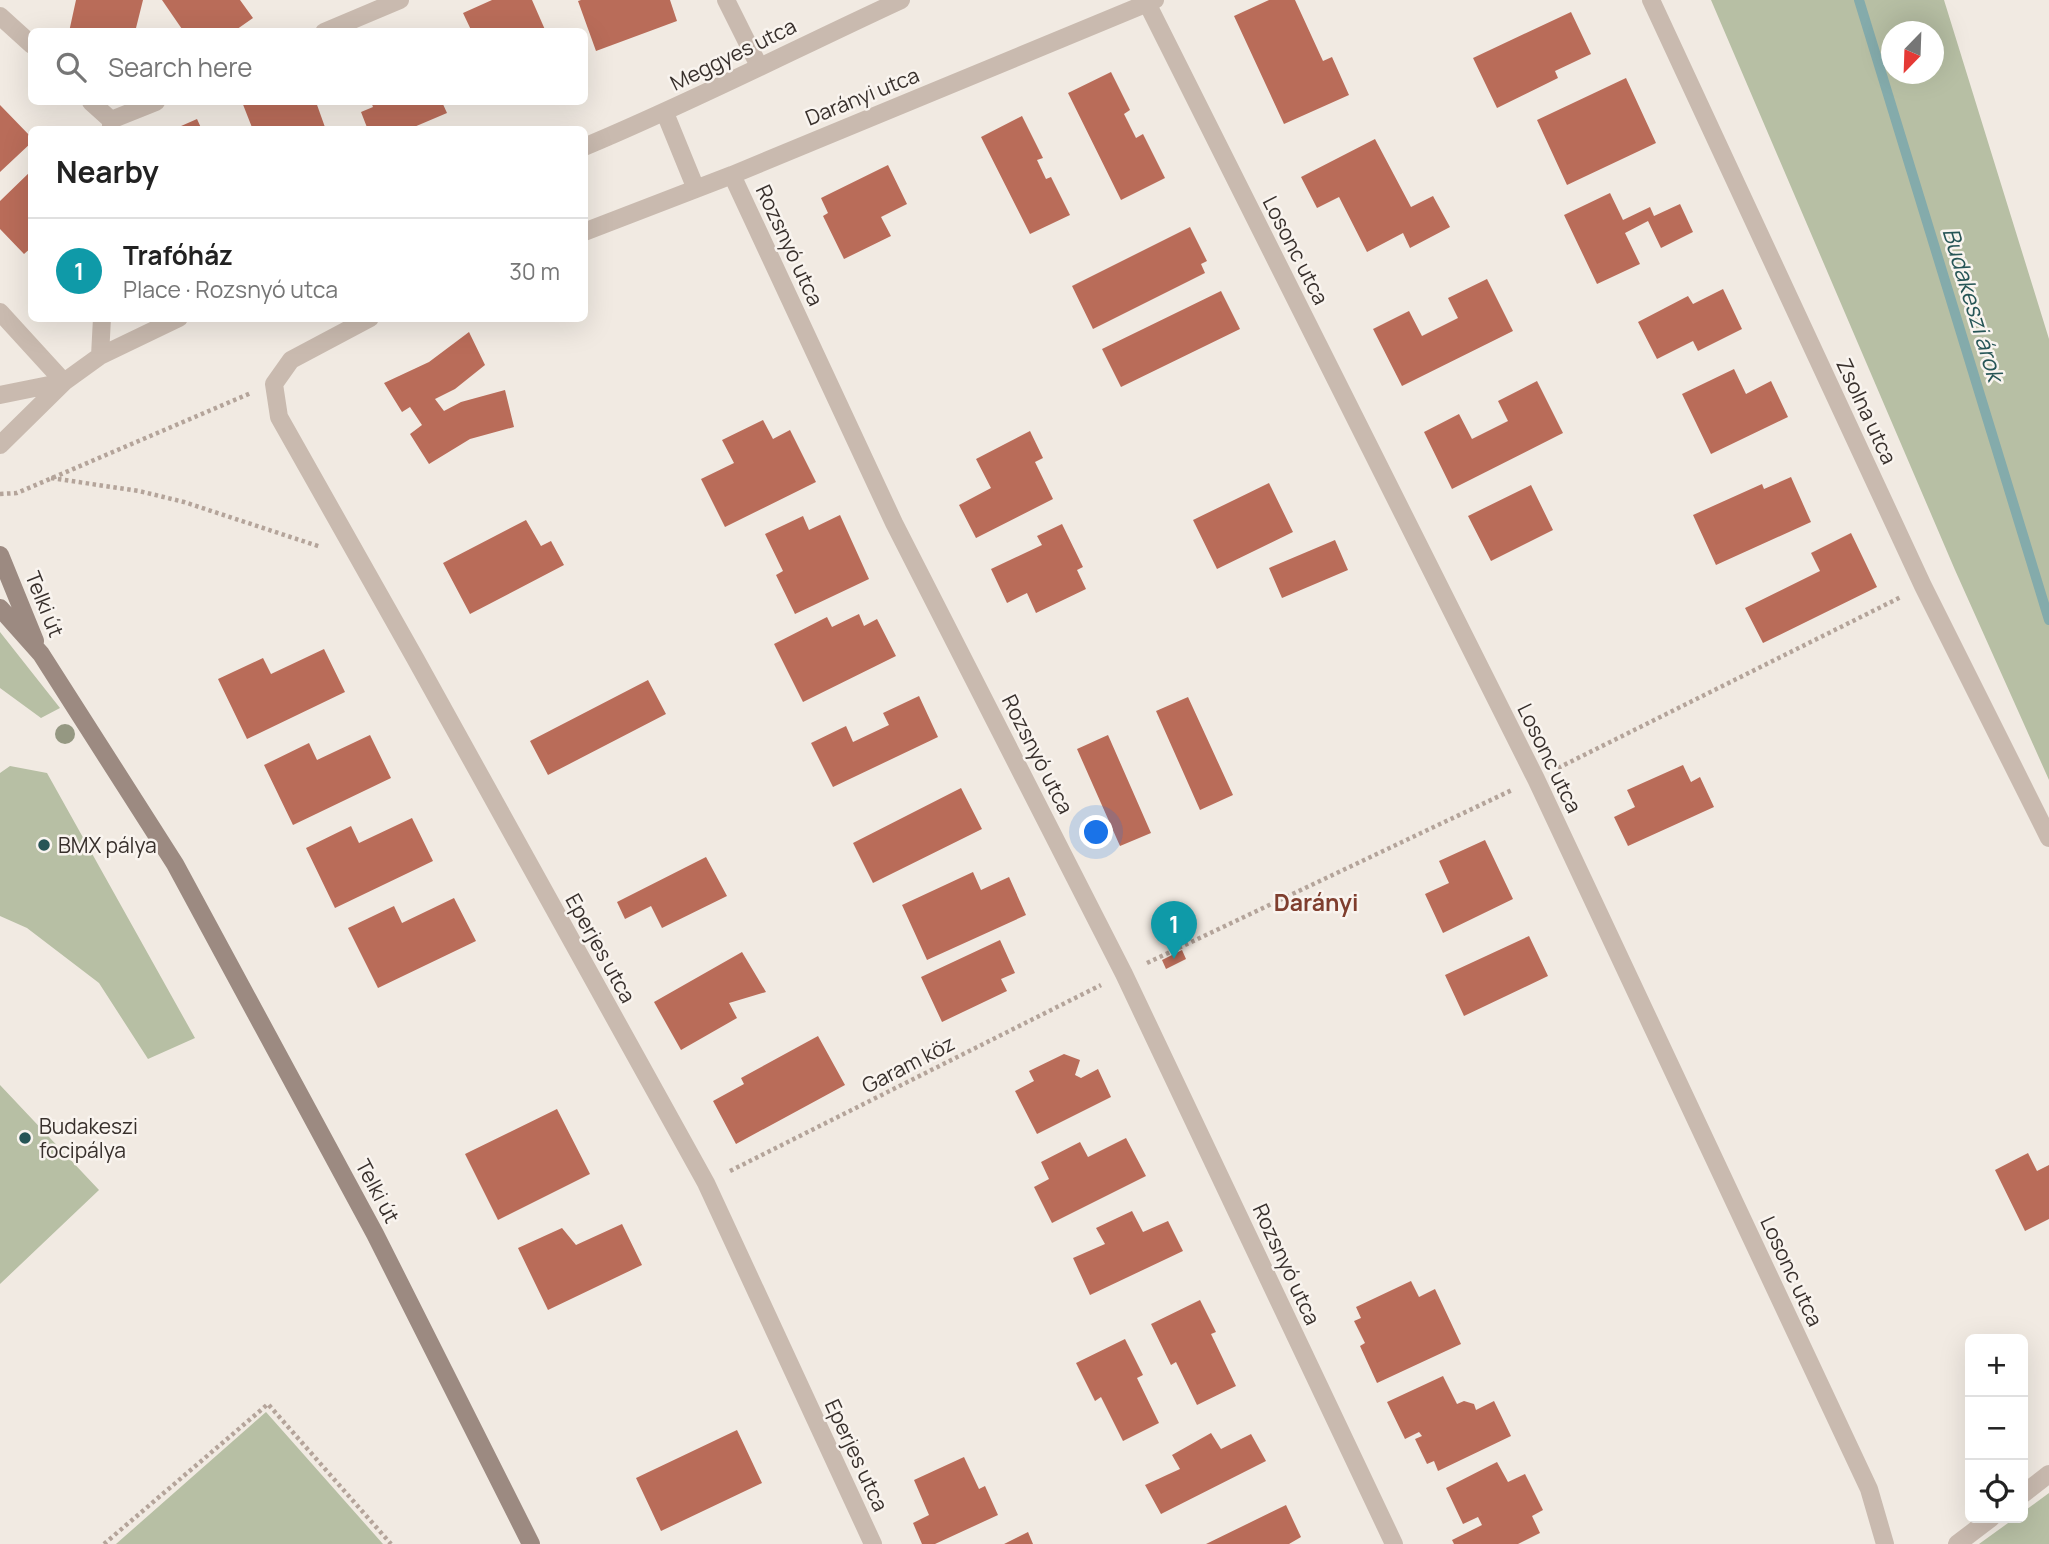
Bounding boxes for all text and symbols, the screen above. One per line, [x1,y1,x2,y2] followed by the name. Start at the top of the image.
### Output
[665,11,801,97] street label: Meggyes utca
[1881,21,1944,84] north arrow
[28,28,588,105] search box
[52,48,90,86] icon: search
[108,49,253,85] text: Search here
[801,60,923,132] street label: Darányi utca
[56,151,159,192] text: Nearby
[750,180,830,310] street label: Rozsnyó utca
[1257,191,1335,309] street label: Losonc utca
[1935,223,2014,388] water label: Budakeszi árok
[123,237,233,273] text: Trafóház
[74,255,84,287] text: 1
[509,255,560,287] text: 30 m
[123,273,338,305] text: Place · Rozsnyó utca
[1830,354,1904,468] street label: Zsolna utca
[19,567,71,641] street label: Telki út
[996,690,1080,818] street label: Rozsnyó utca
[1511,699,1589,817] street label: Losonc utca
[1079,815,1113,849] your location
[58,831,157,859] place label: BMX pálya
[36,837,52,853] marker: BMX pálya
[1274,886,1358,918] district label: Darányi
[559,888,643,1008] street label: Eperjes utca
[1151,901,1197,959] pin: 1
[857,1029,959,1099] street label: Garam köz
[39,1112,138,1164] place label: Budakeszi focipálya
[17,1130,33,1146] marker: Budakeszi focipálya
[350,1154,406,1228] street label: Telki út
[1247,1199,1327,1329] street label: Rozsnyó utca
[1754,1211,1830,1331] street label: Losonc utca
[1965,1334,2028,1523] map controls
[1965,1334,2028,1397] button: +
[819,1394,895,1516] street label: Eperjes utca
[1965,1397,2028,1460] button: −
[1965,1460,2028,1523] button: locate

